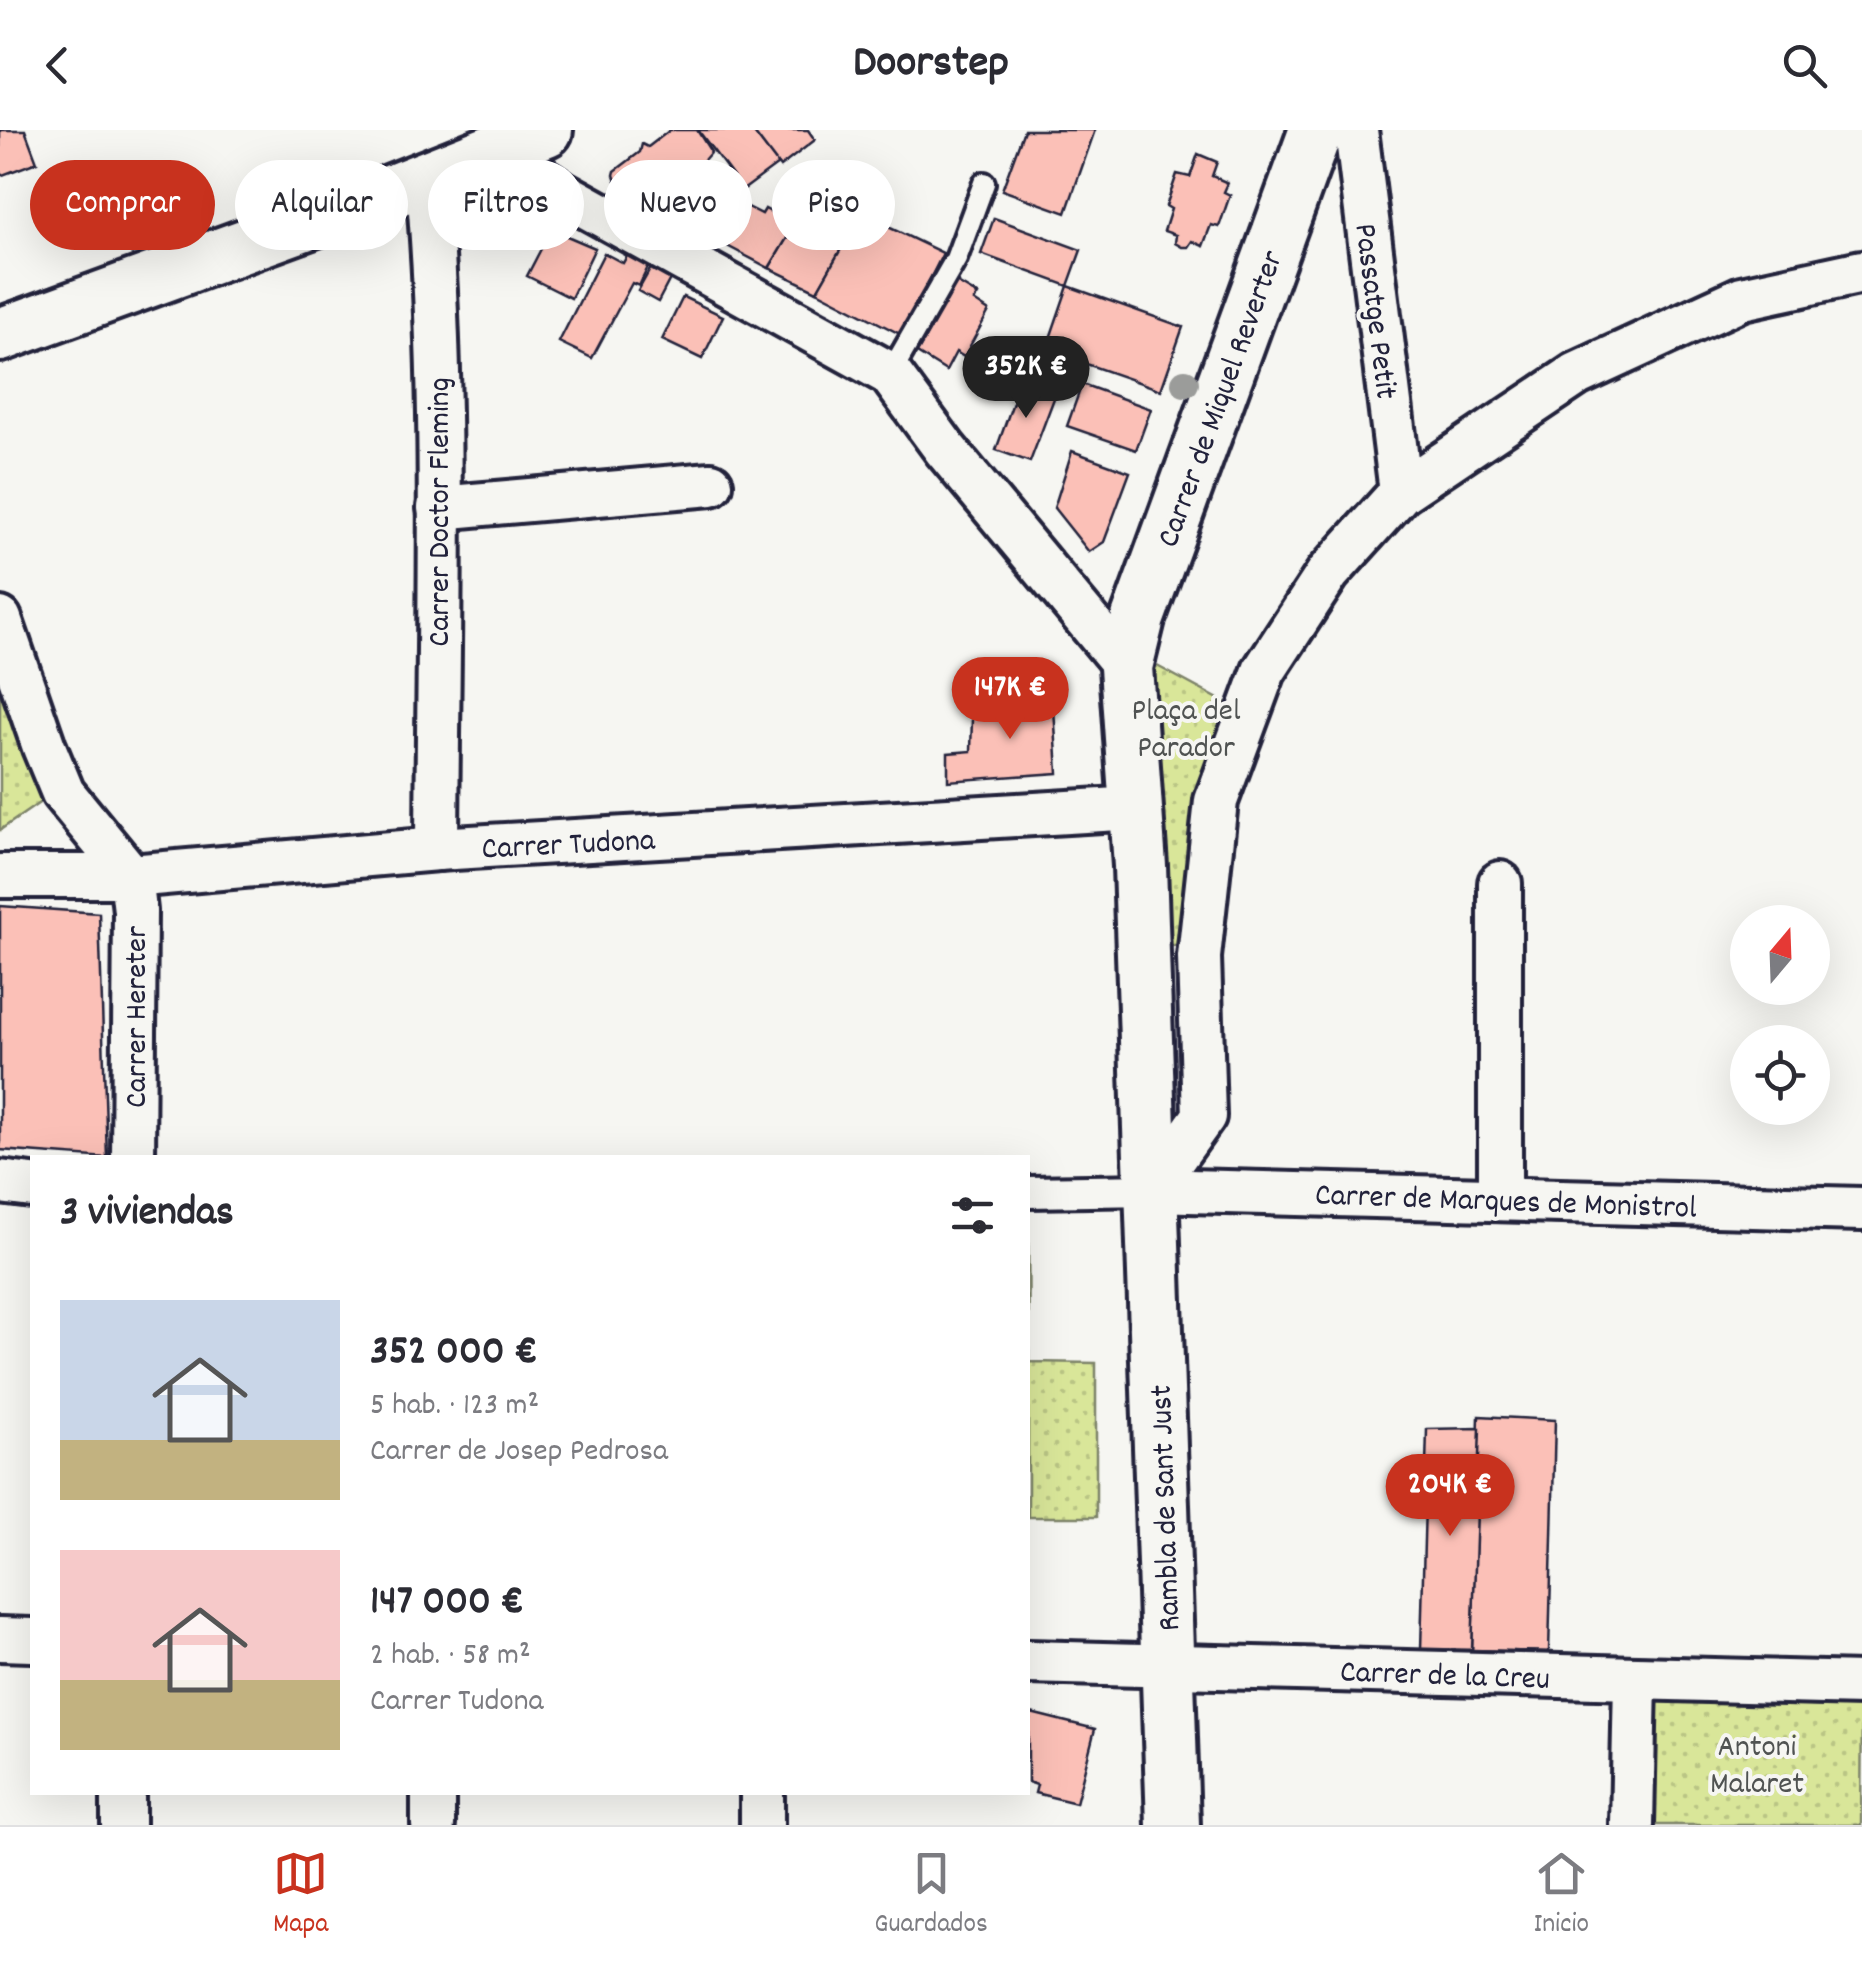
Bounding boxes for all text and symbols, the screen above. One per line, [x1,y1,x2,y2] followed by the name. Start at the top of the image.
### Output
[853,33,1009,97] text: Doorstep
[30,38,85,93] icon: back
[1777,38,1832,93] icon: search
[30,160,215,250] chip: Comprar
[235,160,408,250] chip: Alquilar
[428,160,584,250] chip: Filtros
[604,160,752,250] chip: Nuevo
[772,160,895,250] chip: Piso
[1339,221,1407,402] street label: Passatge Petit
[1148,245,1298,554] street label: Carrer de Miquel Reverter
[945,336,1107,421] pin: 352K €
[985,345,1067,391] text: 352K €
[419,377,465,647] street label: Carrer Doctor Fleming
[929,657,1091,742] pin: 147K €
[974,666,1046,712] text: 147K €
[1131,690,1241,773] park label: Plaça del Parador
[480,819,657,875] street label: Carrer Tudona
[1730,905,1830,1005] north arrow
[1730,905,1830,1125] map controls
[116,926,162,1108] street label: Carrer Hereter
[1730,1025,1830,1125] button: locate
[1314,1174,1698,1234] street label: Carrer de Marques de Monistrol
[60,1185,234,1245] text: 3 viviendas
[945,1188,1000,1243] icon: filters
[370,1324,538,1384] text: 352 000 €
[140,1340,260,1460] icon: home
[370,1384,539,1430] text: 5 hab. · 123 m²
[1141,1384,1195,1632] street label: Rambla de Sant Just
[370,1430,668,1476] text: Carrer de Josep Pedrosa
[1369,1454,1531,1539] pin: 204K €
[1408,1463,1492,1509] text: 204K €
[370,1574,524,1634] text: 147 000 €
[140,1590,260,1710] icon: home
[370,1634,531,1680] text: 2 hab. · 58 m²
[1339,1651,1550,1705] street label: Carrer de la Creu
[370,1680,543,1726] text: Carrer Tudona
[1710,1726,1804,1809] park label: Antoni Malaret
[273,1846,329,1946] tab: Mapa
[874,1846,988,1946] tab: Guardados
[1534,1846,1589,1946] tab: Inicio

